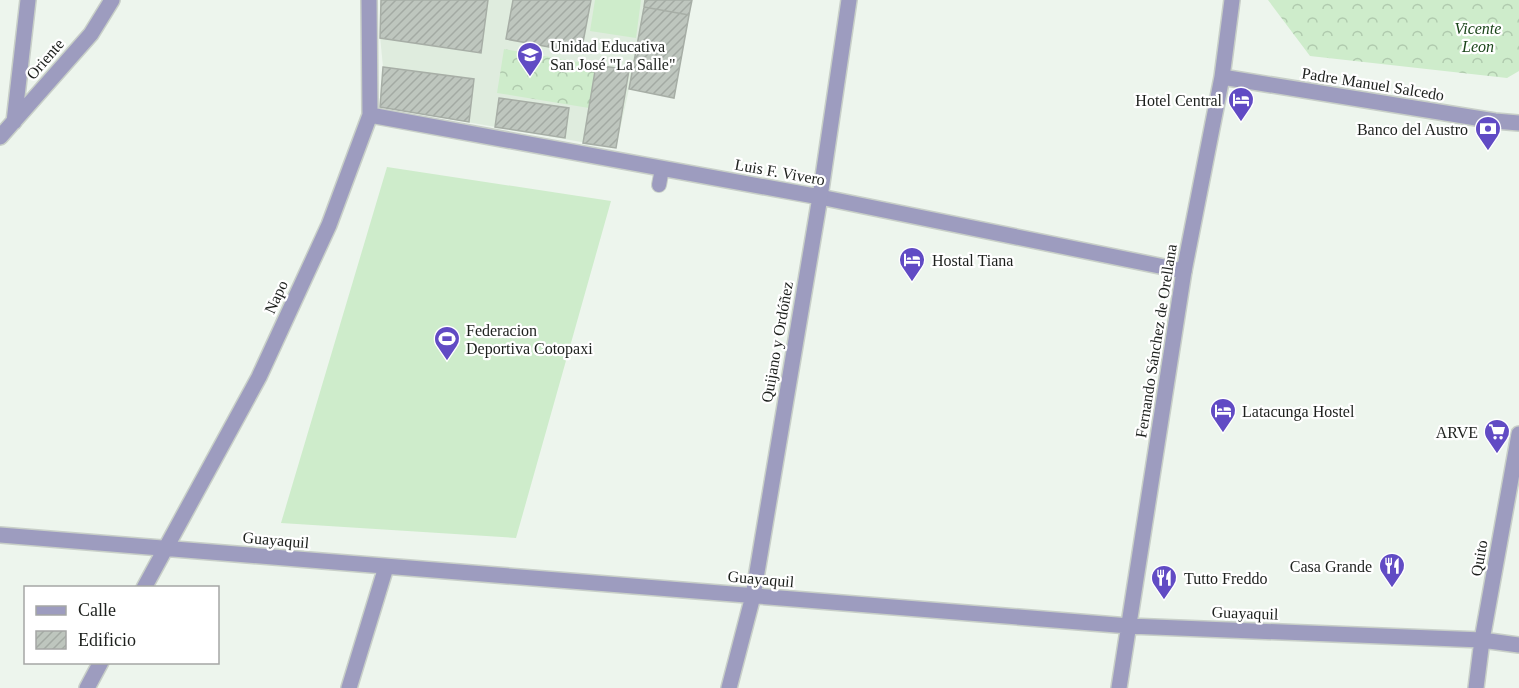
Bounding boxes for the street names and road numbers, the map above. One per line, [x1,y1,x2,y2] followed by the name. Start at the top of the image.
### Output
[23,35,67,83] street label: Oriente
[1301,64,1445,104] street label: Padre Manuel Salcedo
[734,156,826,188] street label: Luis F. Vivero
[1132,243,1180,439] street label: Fernando Sánchez de Orellana
[261,278,292,317] street label: Napo
[758,280,797,404] street label: Quijano y Ordóñez
[242,529,310,552] street label: Guayaquil
[1467,539,1491,577] street label: Quito
[727,568,795,591] street label: Guayaquil
[1211,603,1279,624] street label: Guayaquil

